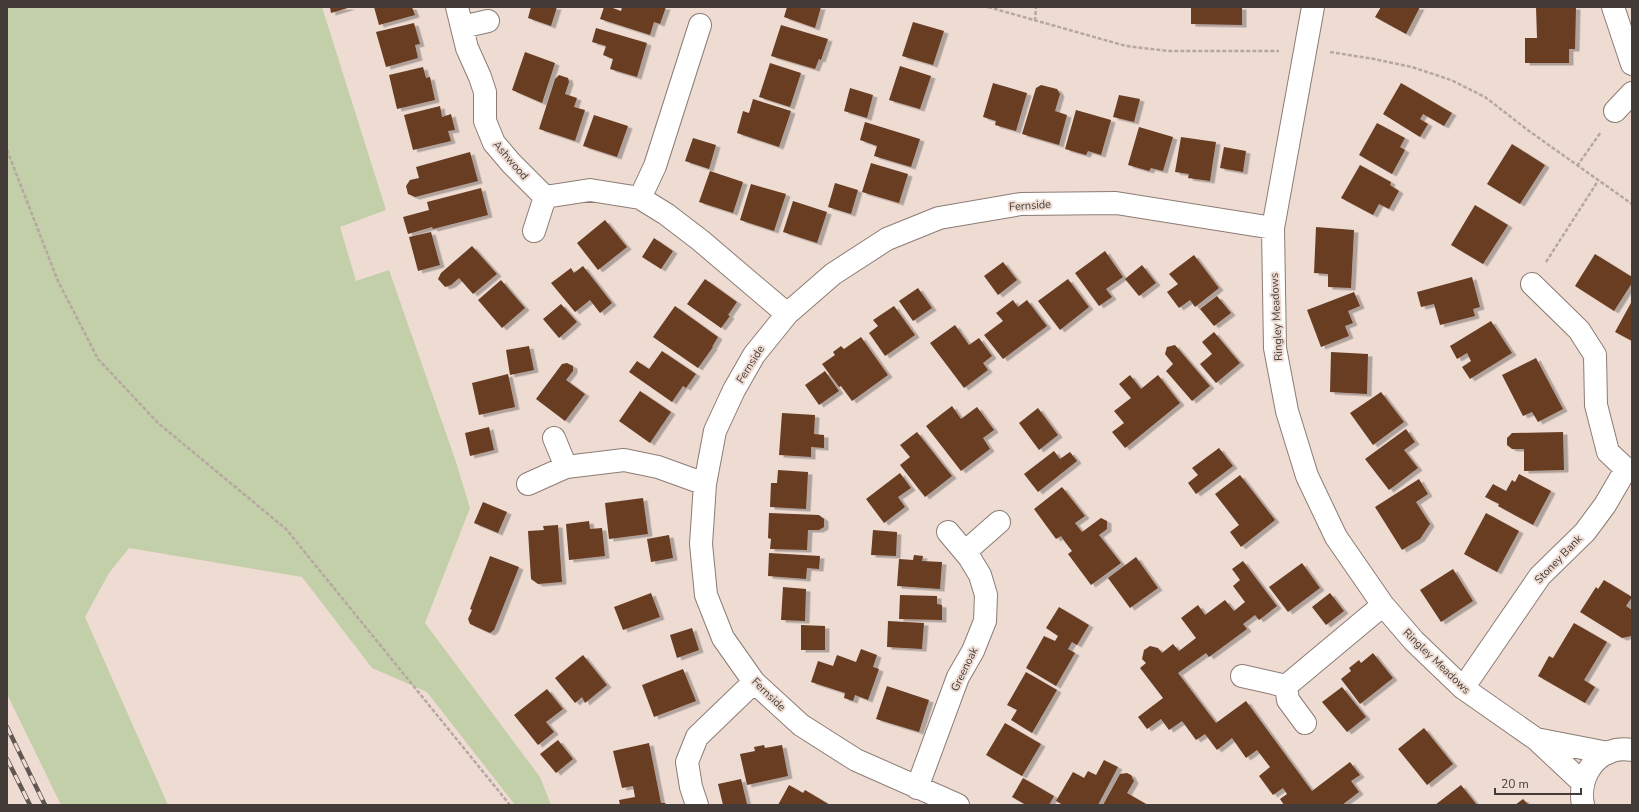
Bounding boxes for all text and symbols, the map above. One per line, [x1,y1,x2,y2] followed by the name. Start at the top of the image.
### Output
[489,138,532,183] street label: Ashwood
[1009,197,1052,214] street label: Fernside
[1267,273,1286,361] street label: Ringley Meadows
[733,342,768,386] street label: Fernside
[1531,531,1586,587] street label: Stoney Bank
[1400,625,1474,697] street label: Ringley Meadows
[947,644,982,694] street label: Greenoak
[748,674,789,714] street label: Fernside
[1495,770,1581,796] scale bar
[1501,776,1529,792] text: 20 m

